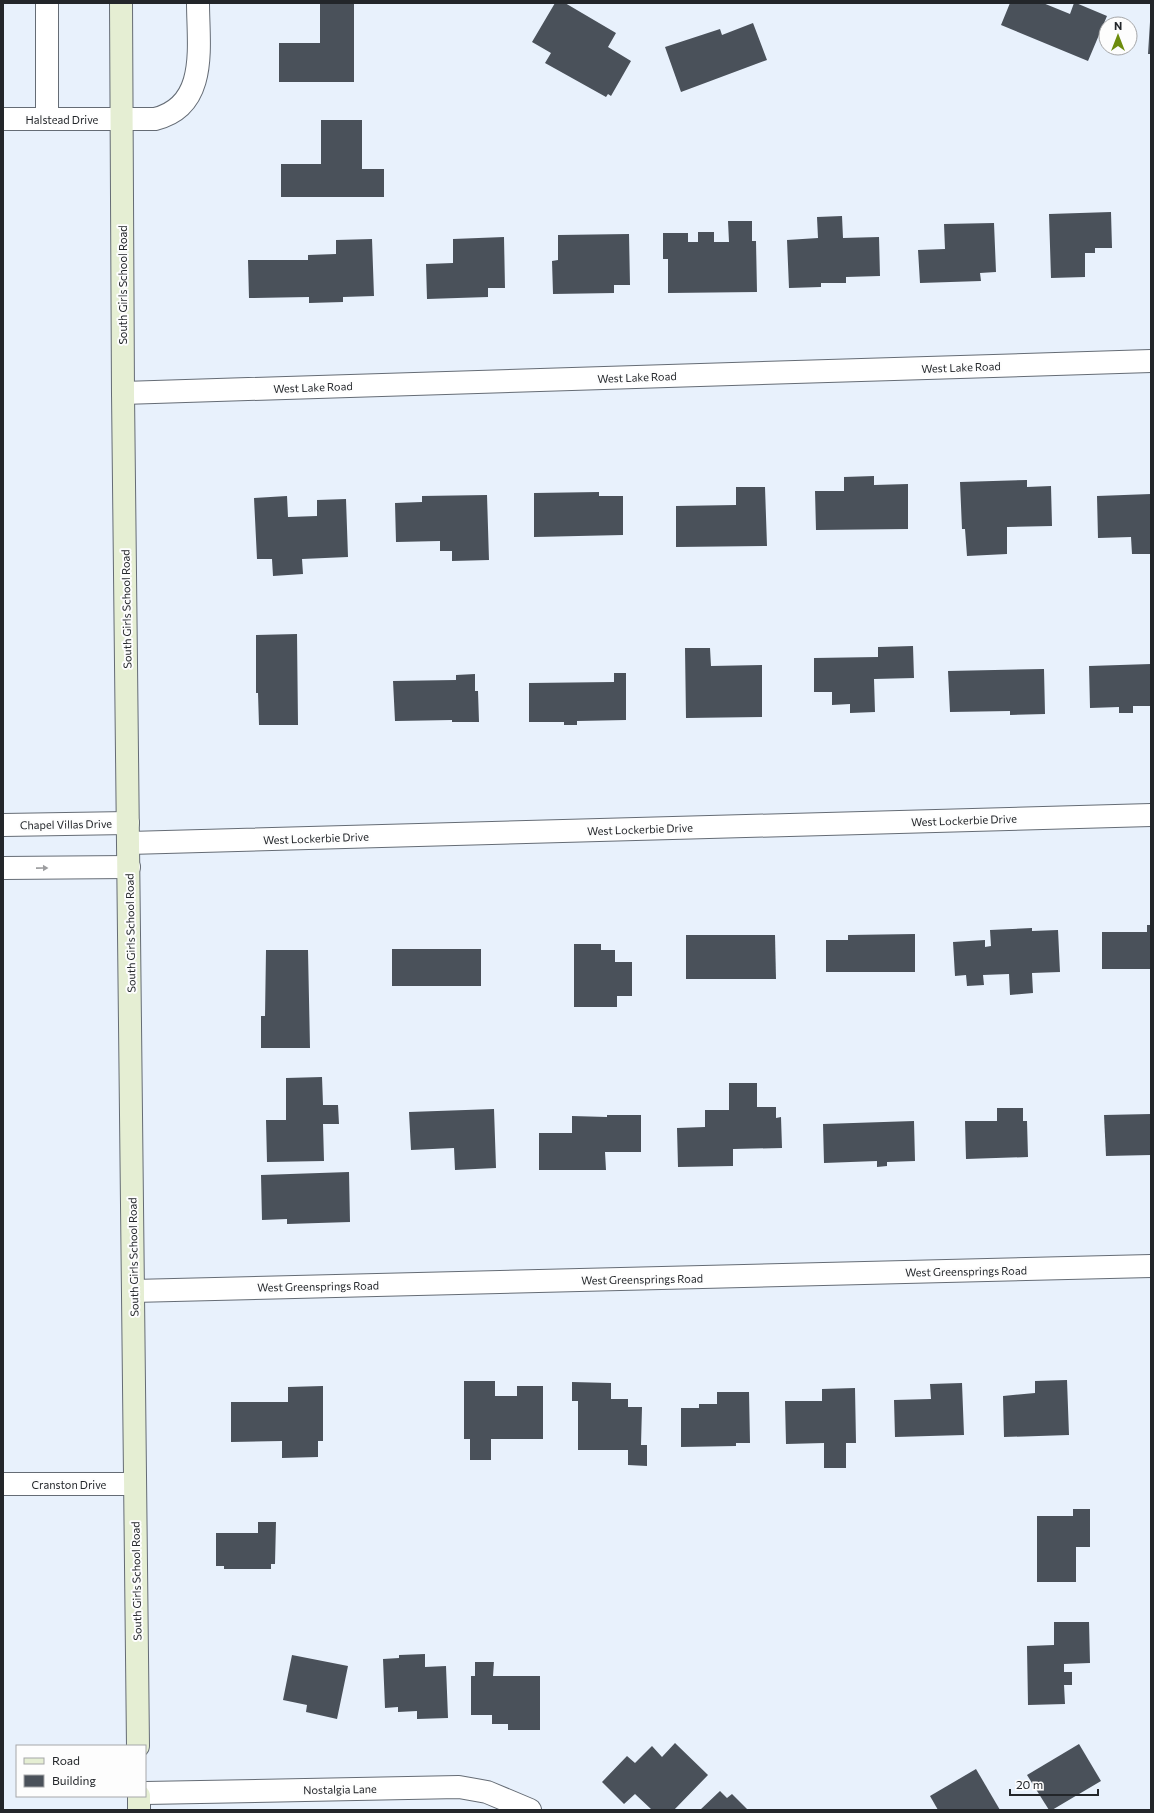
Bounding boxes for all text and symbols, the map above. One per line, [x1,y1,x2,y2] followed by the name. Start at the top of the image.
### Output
[1098,16,1138,56] north arrow
[1114,19,1122,32] text: N
[26,113,99,126] street label: Halstead Drive
[116,225,129,345] street label: South Girls School Road
[921,359,1001,375] street label: West Lake Road
[597,369,677,385] street label: West Lake Road
[273,379,353,395] street label: West Lake Road
[118,549,134,669] street label: South Girls School Road
[911,812,1017,828] street label: West Lockerbie Drive
[20,817,112,831] street label: Chapel Villas Drive
[587,821,693,837] street label: West Lockerbie Drive
[263,830,369,846] street label: West Lockerbie Drive
[36,865,49,871] one-way arrow
[122,873,138,993] street label: South Girls School Road
[125,1197,141,1317] street label: South Girls School Road
[905,1263,1027,1279] street label: West Greensprings Road
[581,1271,703,1287] street label: West Greensprings Road
[257,1278,379,1294] street label: West Greensprings Road
[32,1478,107,1491] street label: Cranston Drive
[128,1521,144,1641] street label: South Girls School Road
[16,1745,146,1797] legend
[52,1753,80,1767] text: Road
[1010,1771,1098,1797] scale bar
[52,1773,96,1787] text: Building
[1016,1777,1043,1791] text: 20 m
[303,1782,377,1796] street label: Nostalgia Lane

